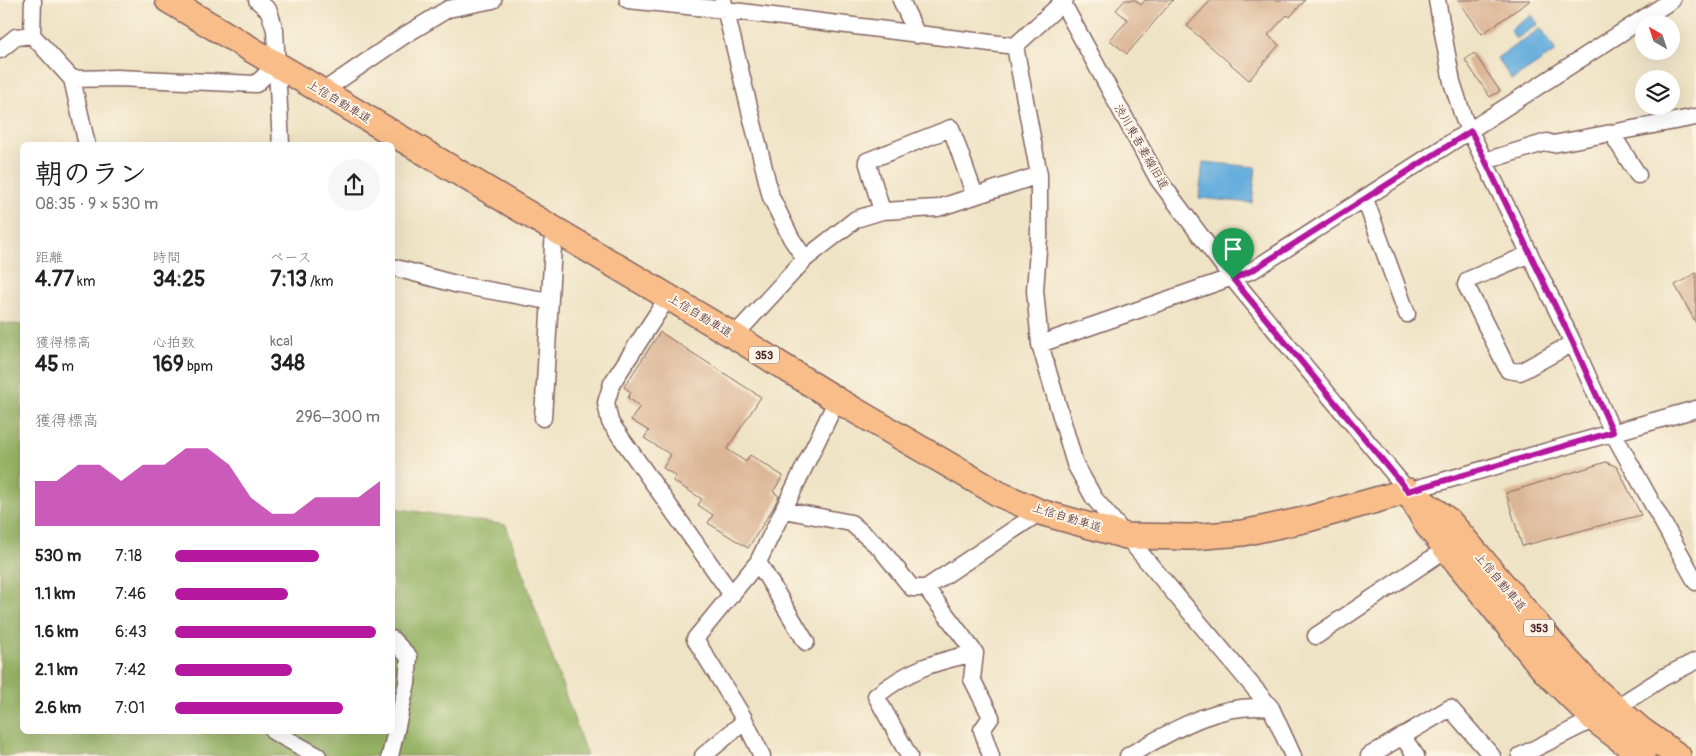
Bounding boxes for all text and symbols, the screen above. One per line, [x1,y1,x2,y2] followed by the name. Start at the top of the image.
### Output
[1635,15,1680,60] north arrow
[1635,15,1680,115] map controls
[1635,70,1680,115] button: layers
[304,77,374,127] street label: 上信自動車道
[1111,102,1171,192] street label: 渋川東吾妻線旧道
[35,157,147,192] text: 朝のラン
[328,159,380,211] button: share
[35,194,158,214] text: 08:35 · 9 × 530 m
[1212,228,1254,279] pin
[1219,235,1247,263] icon: arrive
[35,249,63,266] text: 距離
[153,249,181,266] text: 時間
[270,249,312,266] text: ペース
[35,266,74,293] text: 4.77
[153,266,205,293] text: 34:25
[270,266,307,293] text: 7:13
[74,273,95,290] text: km
[307,273,333,290] text: /km
[665,291,735,341] street label: 上信自動車道
[270,333,293,350] text: kcal
[35,334,91,351] text: 獲得標高
[153,334,195,351] text: 心拍数
[749,346,779,364] road number: 353
[270,350,305,377] text: 348
[35,351,59,378] text: 45
[153,351,184,378] text: 169
[59,358,74,375] text: m
[184,358,213,375] text: bpm
[296,407,380,427] text: 296–300 m
[35,411,99,431] text: 獲得標高
[1030,500,1104,536] street label: 上信自動車道
[35,546,81,566] text: 530 m
[115,546,142,566] text: 7:18
[1471,550,1529,614] street label: 上信自動車道
[35,584,75,604] text: 1.1 km
[115,584,146,604] text: 7:46
[1524,620,1554,636] road number: 353
[35,622,78,642] text: 1.6 km
[115,622,147,642] text: 6:43
[35,660,78,680] text: 2.1 km
[115,660,146,680] text: 7:42
[35,698,81,718] text: 2.6 km
[115,698,145,718] text: 7:01

